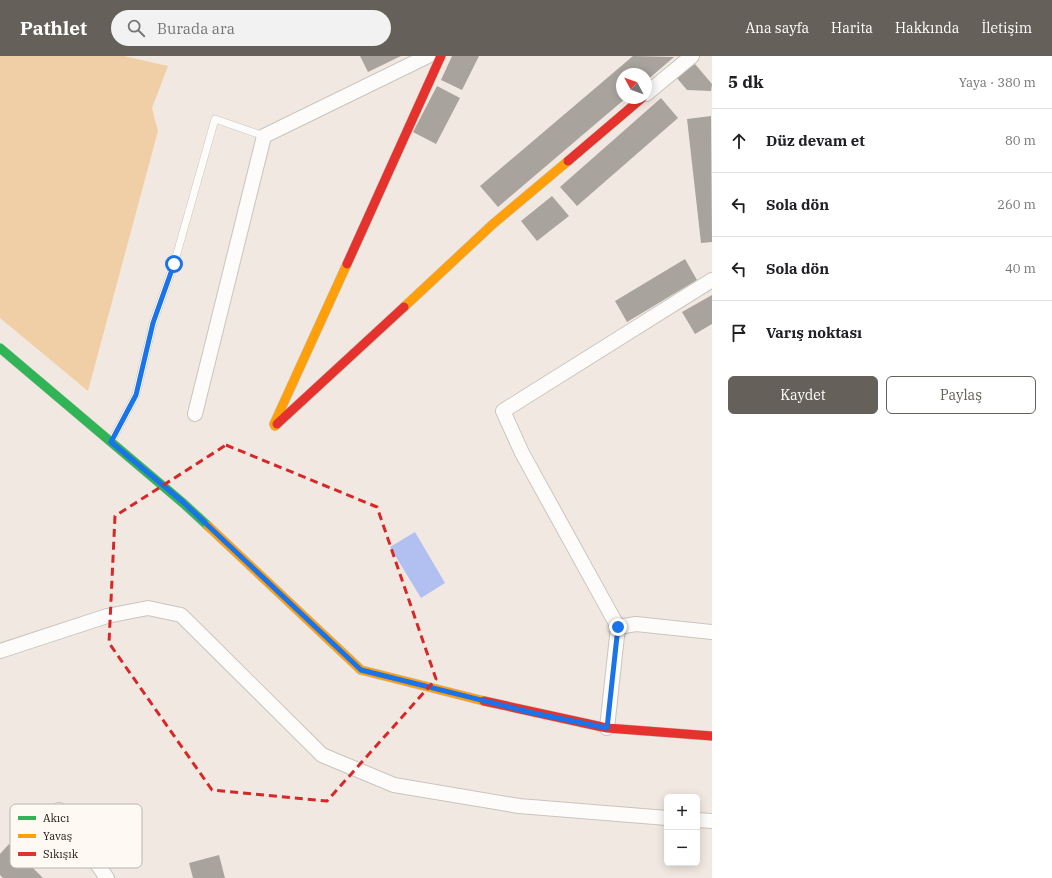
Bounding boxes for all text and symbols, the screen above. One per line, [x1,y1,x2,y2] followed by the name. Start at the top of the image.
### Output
[111,10,391,46] search box
[20,16,87,40] text: Pathlet
[125,17,147,39] icon: search
[157,19,235,38] text: Burada ara
[745,19,809,37] text: Ana sayfa
[831,19,873,37] text: Harita
[895,19,960,37] text: Hakkında
[982,19,1032,37] text: İletişim
[616,68,652,104] north arrow
[728,71,763,93] text: 5 dk
[959,74,1036,91] text: Yaya · 380 m
[728,130,750,152] icon: ahead
[766,131,865,150] text: Düz devam et
[1005,132,1036,149] text: 80 m
[728,194,750,216] icon: left
[766,195,829,214] text: Sola dön
[997,196,1036,213] text: 260 m
[165,255,183,273] route start
[728,258,750,280] icon: left
[766,259,829,278] text: Sola dön
[1005,260,1036,277] text: 40 m
[728,322,750,344] icon: arrive
[766,323,862,342] text: Varış noktası
[728,376,878,414] button: Kaydet
[886,376,1036,414] button: Paylaş
[609,618,627,636] route end
[664,794,700,866] map controls
[664,794,700,830] button: +
[10,804,142,868] legend
[43,811,70,825] text: Akıcı
[43,829,72,843] text: Yavaş
[664,830,700,866] button: −
[43,847,79,861] text: Sıkışık

